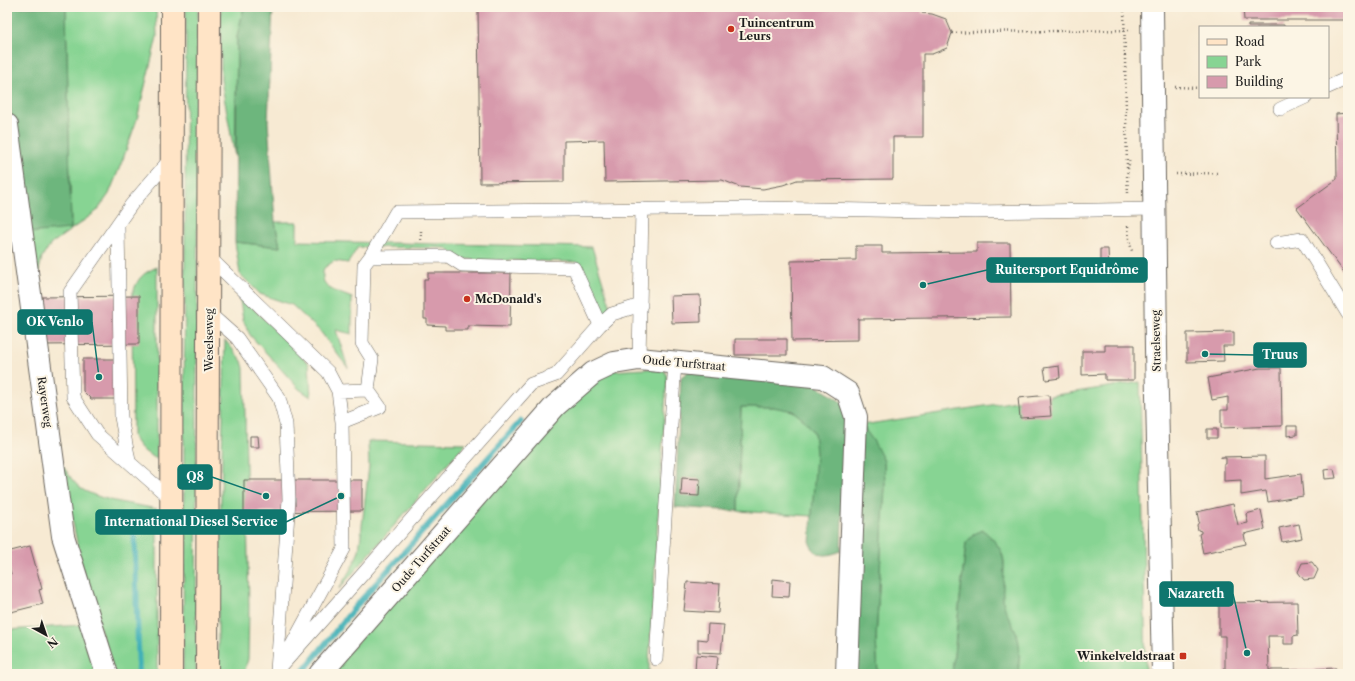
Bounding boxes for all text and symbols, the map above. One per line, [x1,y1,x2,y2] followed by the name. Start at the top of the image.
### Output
[739,16,814,43] place label: Tuincentrum Leurs
[726,24,736,34] marker: Tuincentrum Leurs
[1199,26,1329,98] legend
[1235,34,1265,49] text: Road
[1235,54,1262,69] text: Park
[1235,74,1283,89] text: Building
[987,258,1147,282] callout: Ruitersport Equidrôme
[995,262,1139,277] text: Ruitersport Equidrôme
[475,292,542,306] place label: McDonald's
[462,294,472,304] marker: McDonald's
[202,308,216,373] street label: Weselseweg
[18,310,92,334] callout: OK Venlo
[1148,310,1164,372] street label: Straelseweg
[26,314,84,329] text: OK Venlo
[1254,343,1306,367] callout: Truus
[1262,347,1298,362] text: Truus
[642,352,726,374] street label: Oude Turfstraat
[35,376,56,428] street label: Rayerweg
[178,465,212,489] callout: Q8
[186,469,204,484] text: Q8
[96,510,286,534] callout: International Diesel Service
[104,514,278,529] text: International Diesel Service
[388,523,454,595] street label: Oude Turfstraat
[1160,582,1233,606] callout: Nazareth
[1168,586,1225,601] text: Nazareth
[26,615,66,655] north arrow
[44,634,61,651] text: N
[1076,649,1176,663] place label: Winkelveldstraat
[1178,651,1188,661] marker: Winkelveldstraat

